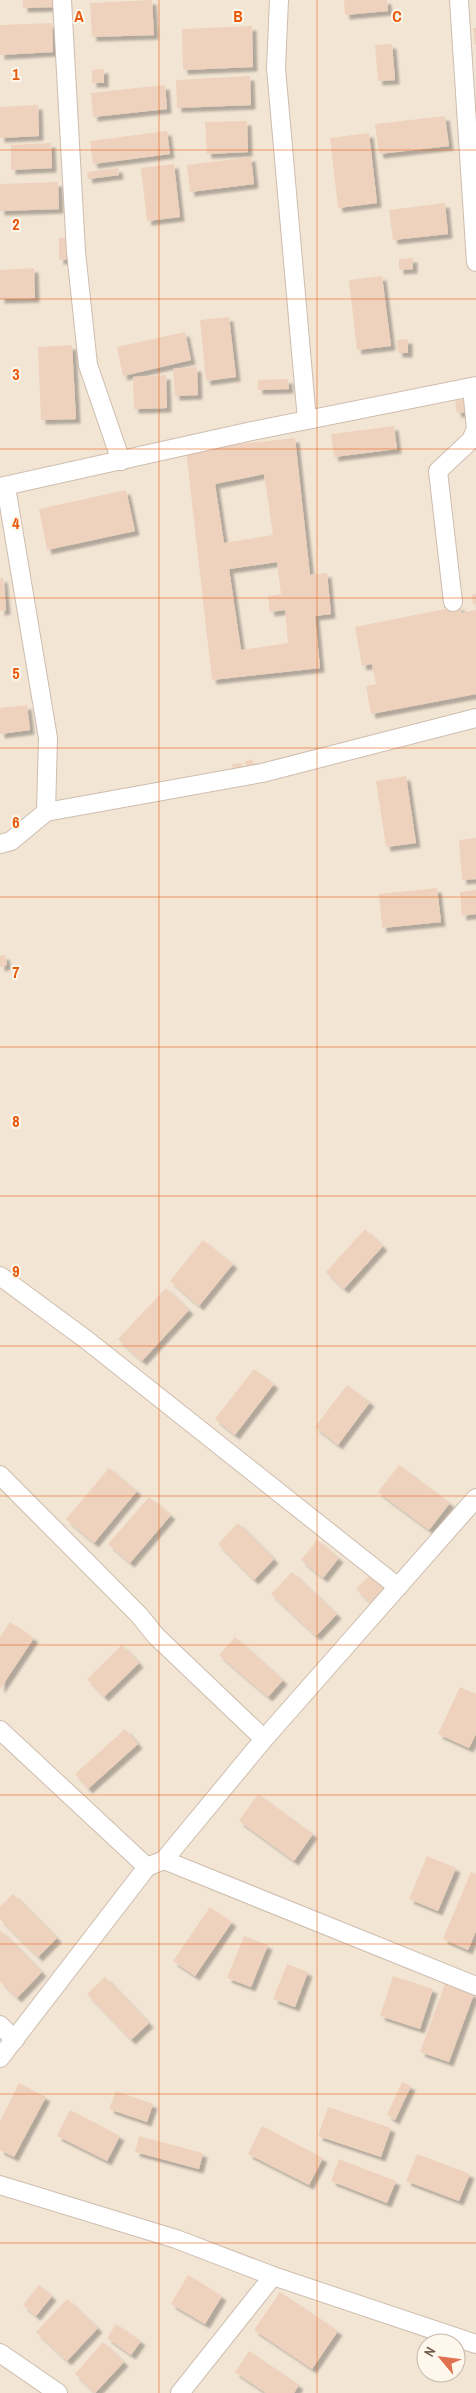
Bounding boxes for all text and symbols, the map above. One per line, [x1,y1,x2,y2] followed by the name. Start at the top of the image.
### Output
[74,5,84,27] text: A
[233,5,243,27] text: B
[392,5,402,27] text: C
[12,63,20,85] text: 1
[12,213,20,235] text: 2
[12,363,20,385] text: 3
[12,512,20,534] text: 4
[12,662,20,684] text: 5
[12,811,20,833] text: 6
[12,961,20,983] text: 7
[12,1110,20,1132] text: 8
[12,1260,20,1282] text: 9
[416,2333,466,2383] north arrow
[420,2344,440,2360] text: N

